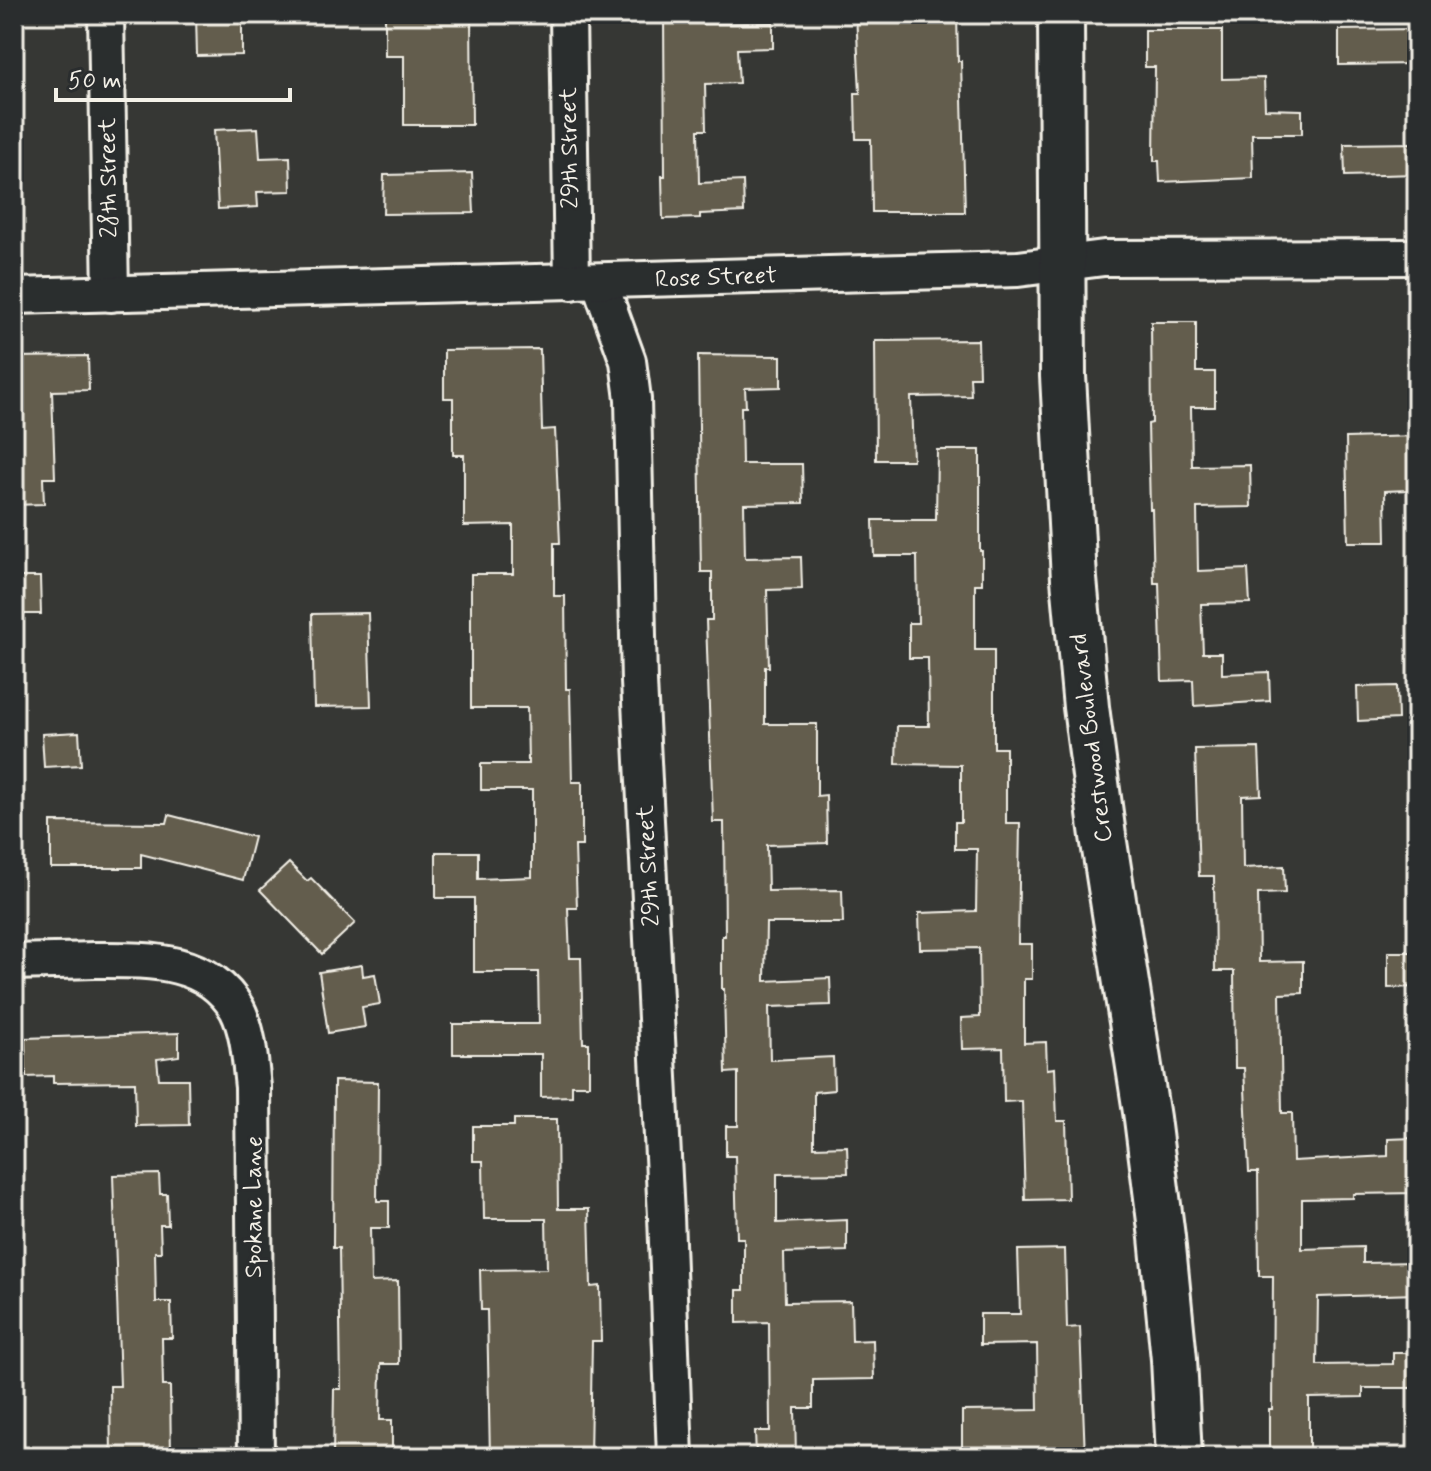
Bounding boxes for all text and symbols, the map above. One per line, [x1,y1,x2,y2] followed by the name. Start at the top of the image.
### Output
[56,52,290,102] scale bar
[68,66,122,97] text: 50 m
[553,87,587,209] street label: 29th Street
[92,118,126,238] street label: 28th Street
[654,260,778,296] street label: Rose Street
[1064,632,1120,844] street label: Crestwood Boulevard
[630,805,668,927] street label: 29th Street
[239,1136,270,1278] street label: Spokane Lane

